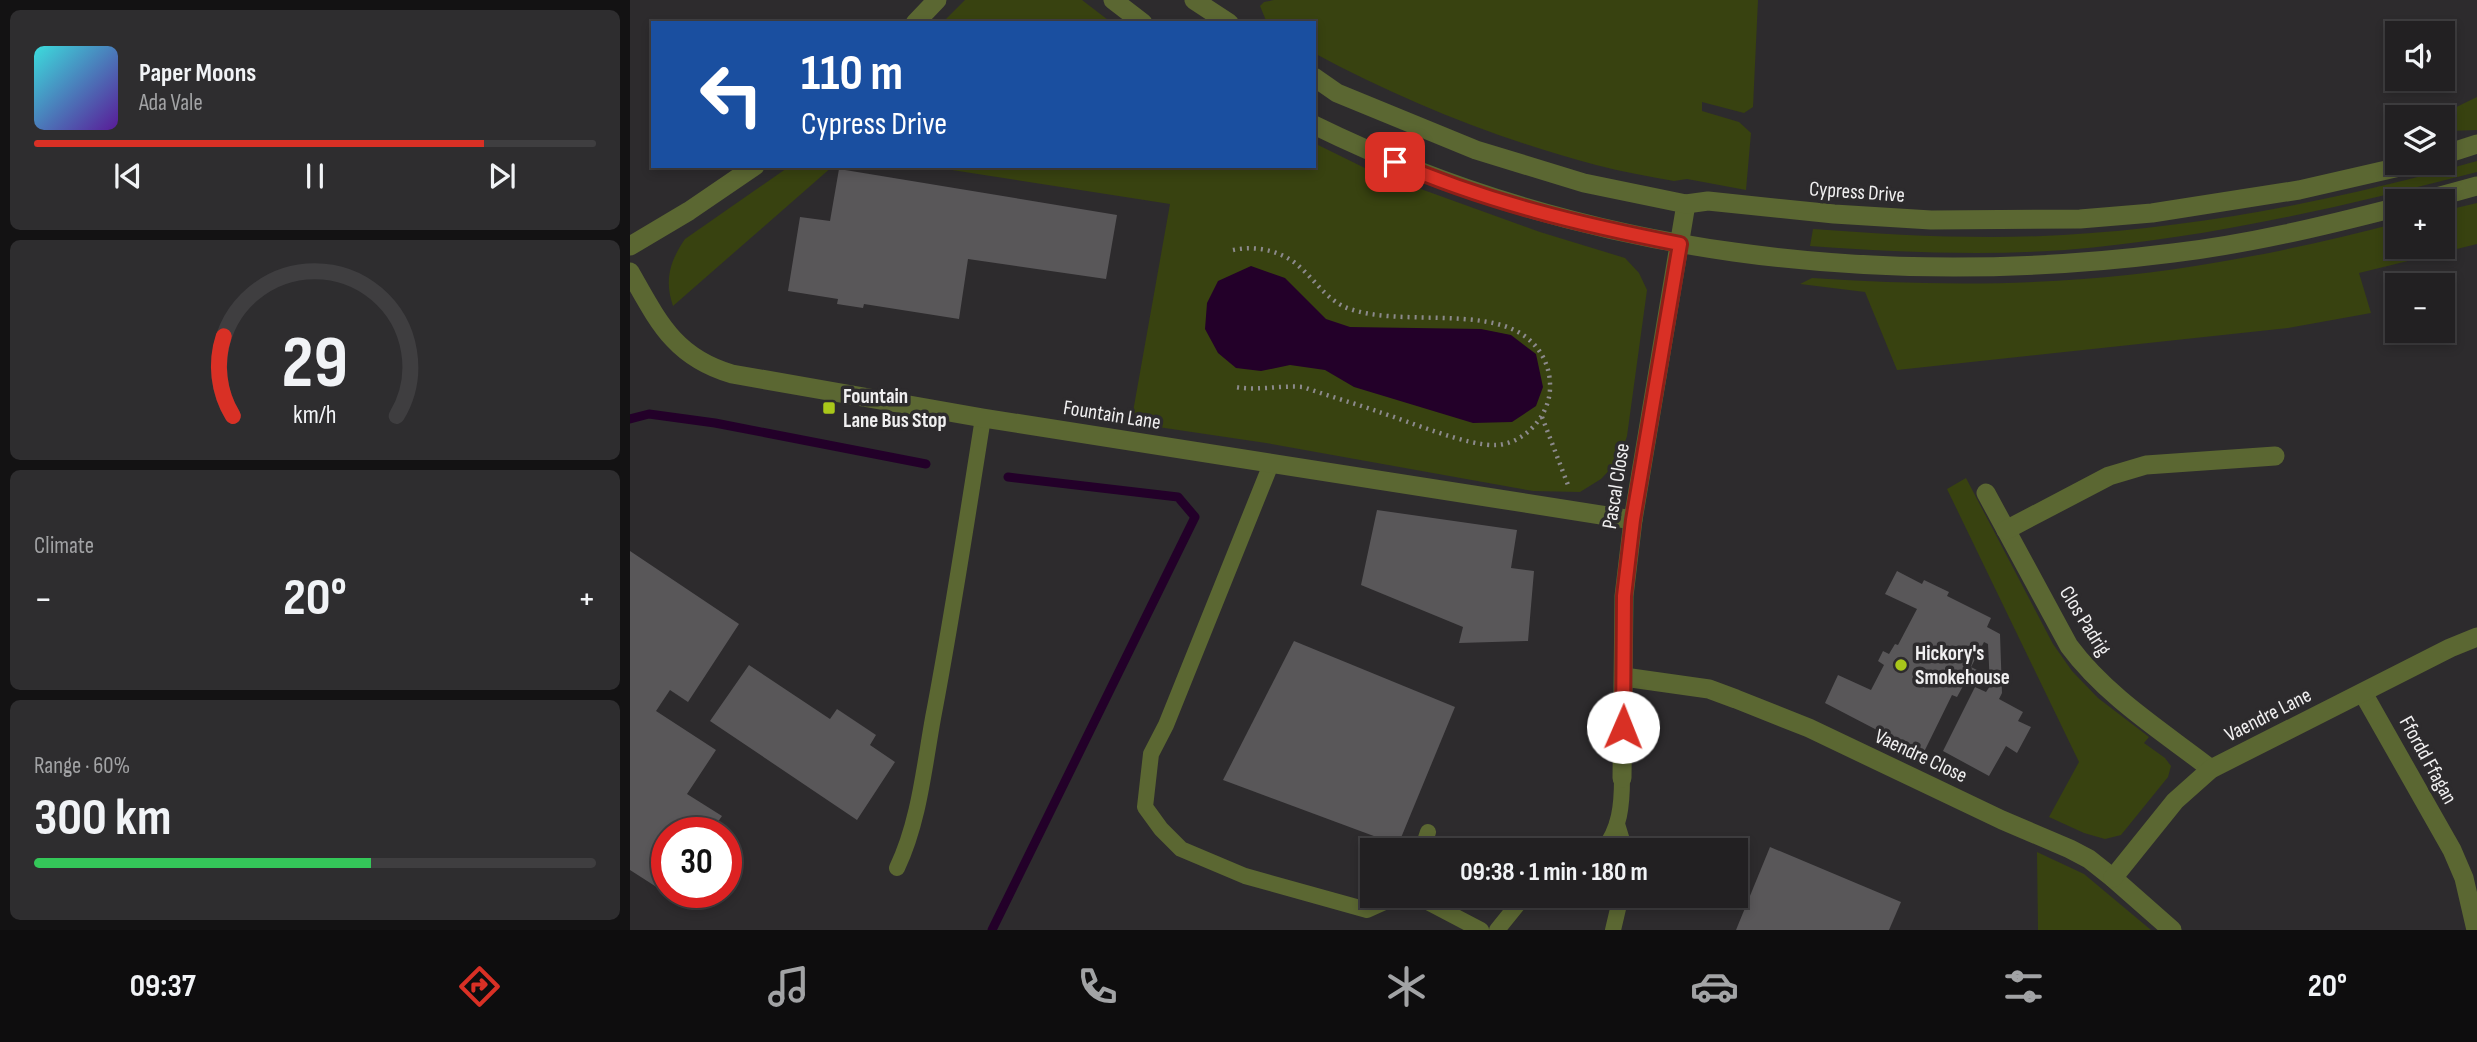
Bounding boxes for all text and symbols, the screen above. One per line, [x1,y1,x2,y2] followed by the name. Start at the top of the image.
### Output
[2385,21,2455,343] map controls
[2385,21,2455,91] button: sound
[801,45,903,104] text: 110 m
[686,49,777,140] icon: left
[139,58,256,89] text: Paper Moons
[139,89,203,117] text: Ada Vale
[801,105,947,144] text: Cypress Drive
[2385,105,2455,175] button: layers
[1365,132,1425,192] pin
[1376,143,1414,181] icon: arrive
[109,157,147,195] icon: previous
[296,157,334,195] icon: pause
[483,157,521,195] icon: next
[1808,176,1906,208] street label: Cypress Drive
[2385,189,2455,259] button: +
[2385,273,2455,343] button: −
[282,320,348,408] text: 29
[843,384,947,433] place label: Fountain Lane Bus Stop
[1062,395,1162,435] street label: Fountain Lane
[293,400,337,431] text: km/h
[821,400,837,416] marker: Fountain Lane Bus Stop
[1597,441,1635,531] street label: Pascal Close
[34,532,94,560] text: Climate
[283,567,347,630] text: 20°
[34,577,53,622] text: −
[577,577,596,622] text: +
[2054,582,2116,660] street label: Clos Padrig
[1915,641,2010,690] place label: Hickory's Smokehouse
[1893,657,1909,673] marker: Hickory's Smokehouse
[2221,683,2315,747] street label: Vaendre Lane
[1586,690,1660,764] position arrow
[2394,712,2462,808] street label: Ffordd Ffagan
[1871,724,1971,788] street label: Vaendre Close
[34,752,130,780] text: Range · 60%
[34,787,171,850] text: 300 km
[651,817,742,908] speed limit sign: 30
[1460,857,1648,888] text: 09:38 · 1 min · 180 m
[455,962,504,1011] icon: directions
[764,962,813,1011] icon: music
[1073,962,1122,1011] icon: phone
[1382,962,1431,1011] icon: climate
[1690,962,1739,1011] icon: car
[1999,962,2048,1011] icon: filters
[130,967,196,1006] text: 09:37
[2308,967,2347,1006] text: 20°

